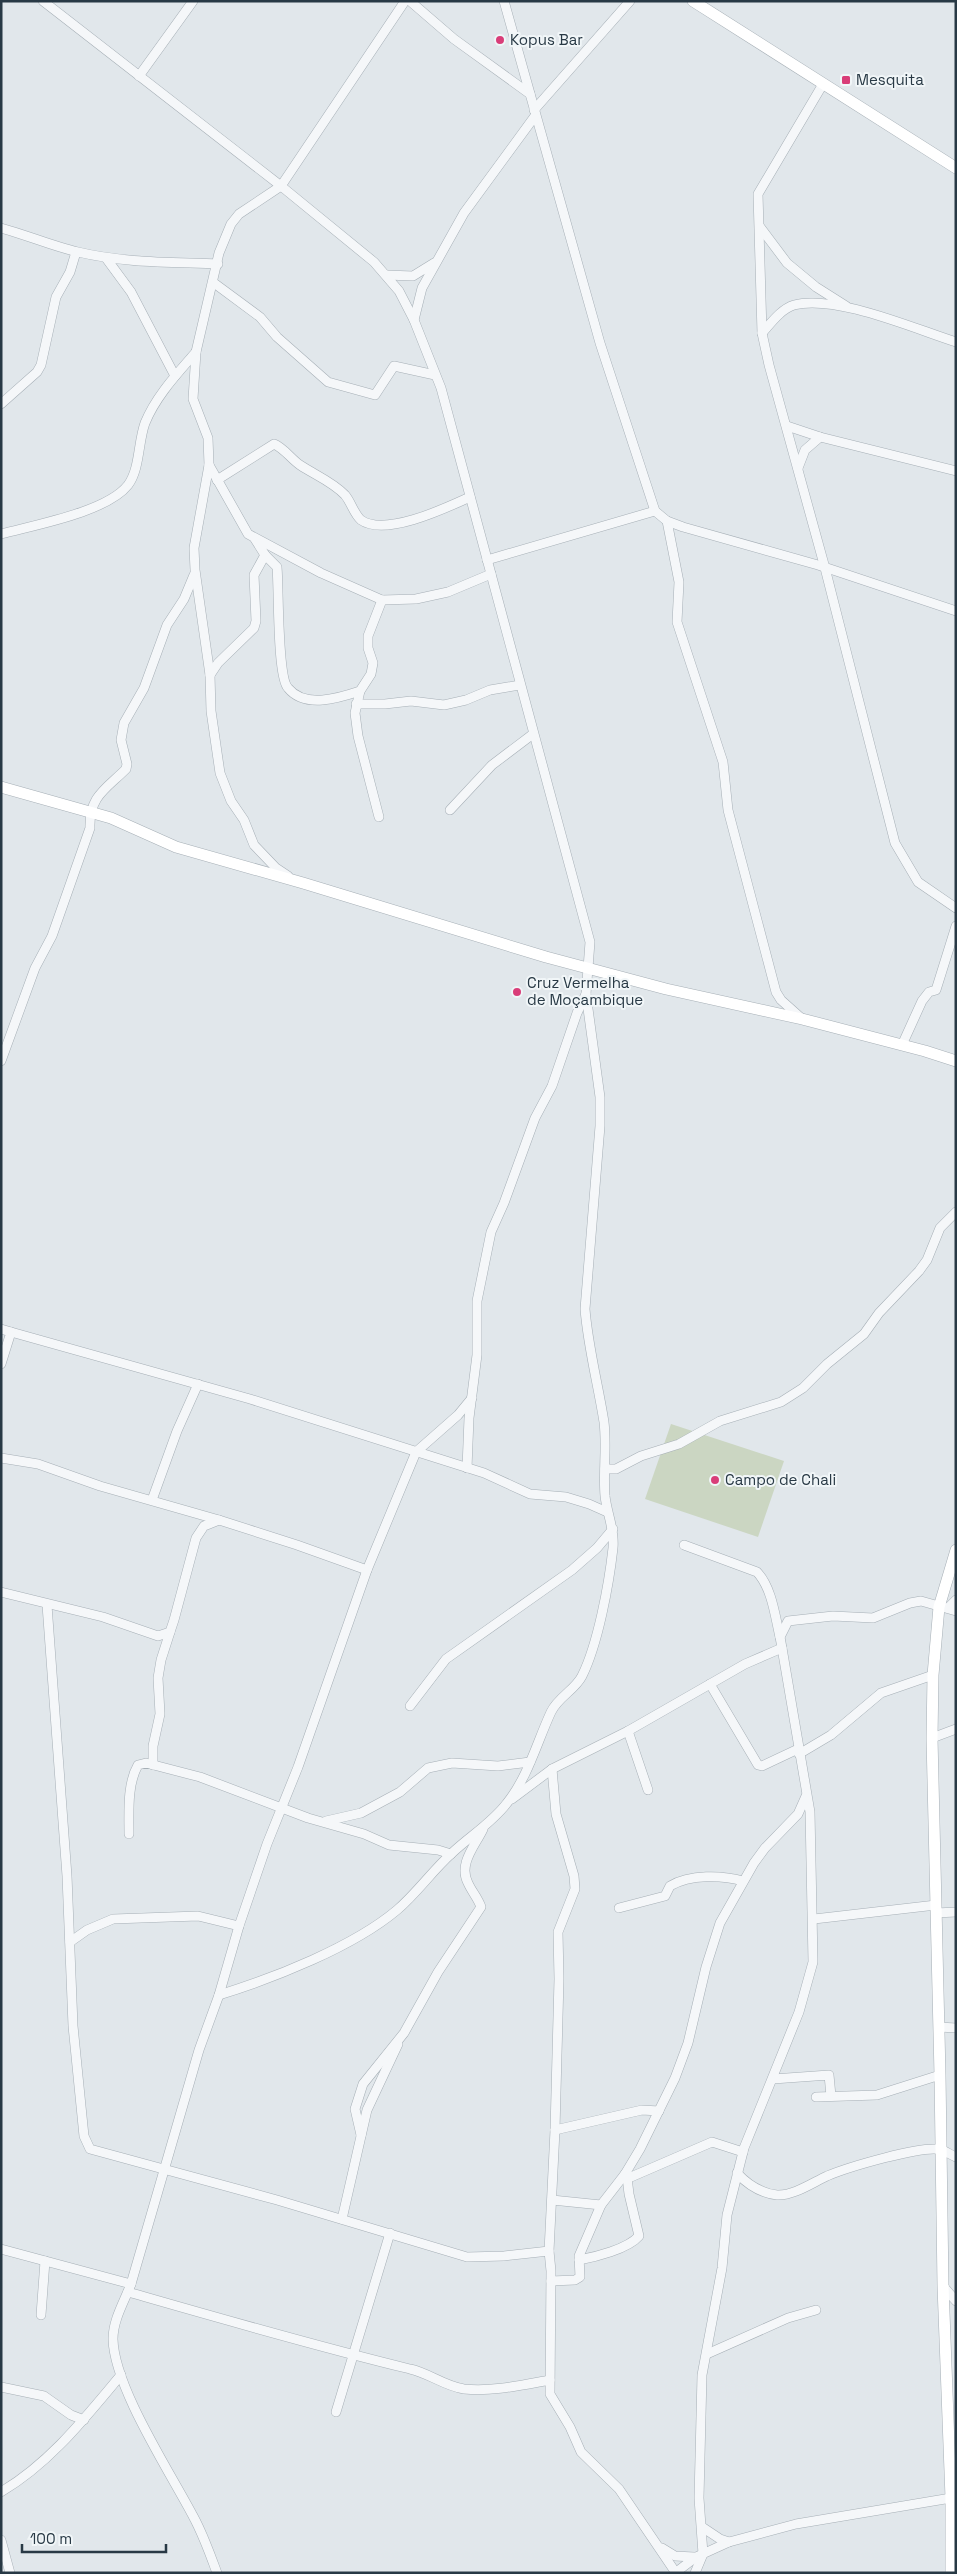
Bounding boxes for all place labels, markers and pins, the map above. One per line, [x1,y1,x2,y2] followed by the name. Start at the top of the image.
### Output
[510,30,583,49] place label: Kopus Bar
[494,34,506,46] marker: Kopus Bar
[856,70,924,89] place label: Mesquita
[840,74,852,86] marker: Mesquita
[527,973,643,1009] place label: Cruz Vermelha de Moçambique
[511,986,523,998] marker: Cruz Vermelha de Moçambique
[725,1470,836,1489] place label: Campo de Chali
[709,1474,721,1486] marker: Campo de Chali

